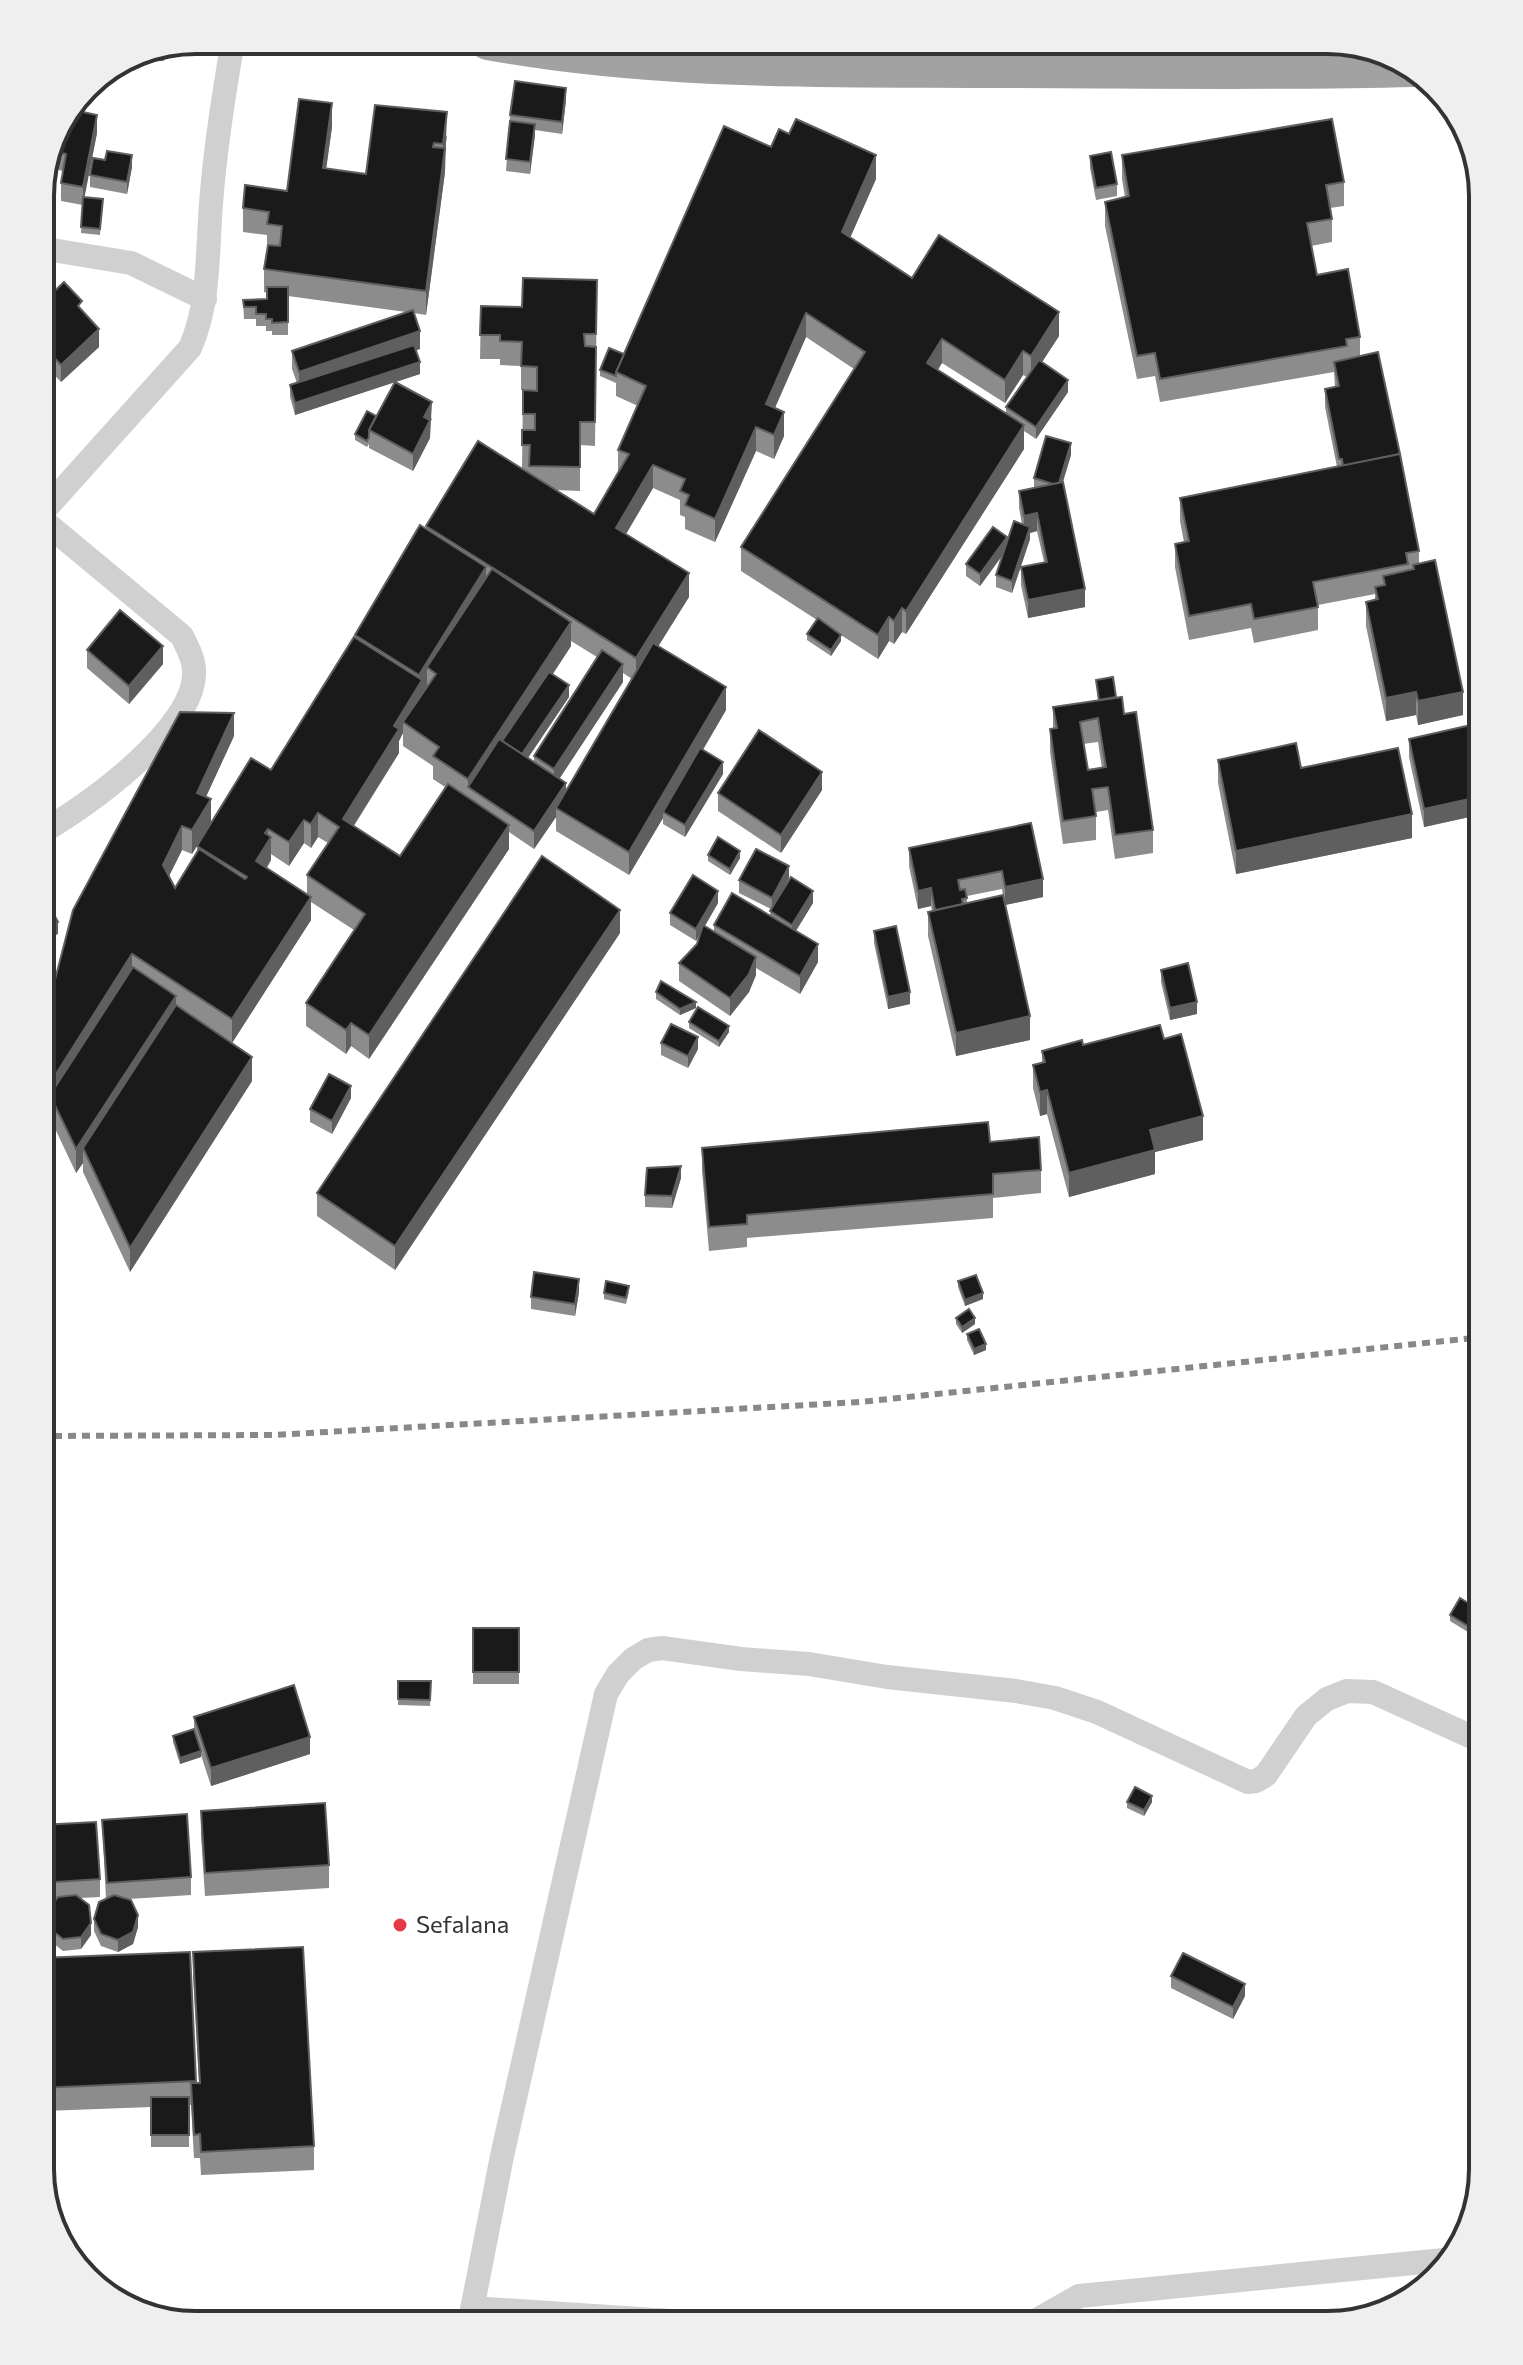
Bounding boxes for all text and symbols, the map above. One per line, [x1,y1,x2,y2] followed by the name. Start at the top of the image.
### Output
[416,1909,509,1938] place label: Sefalana
[391,1916,409,1934] marker: Sefalana

